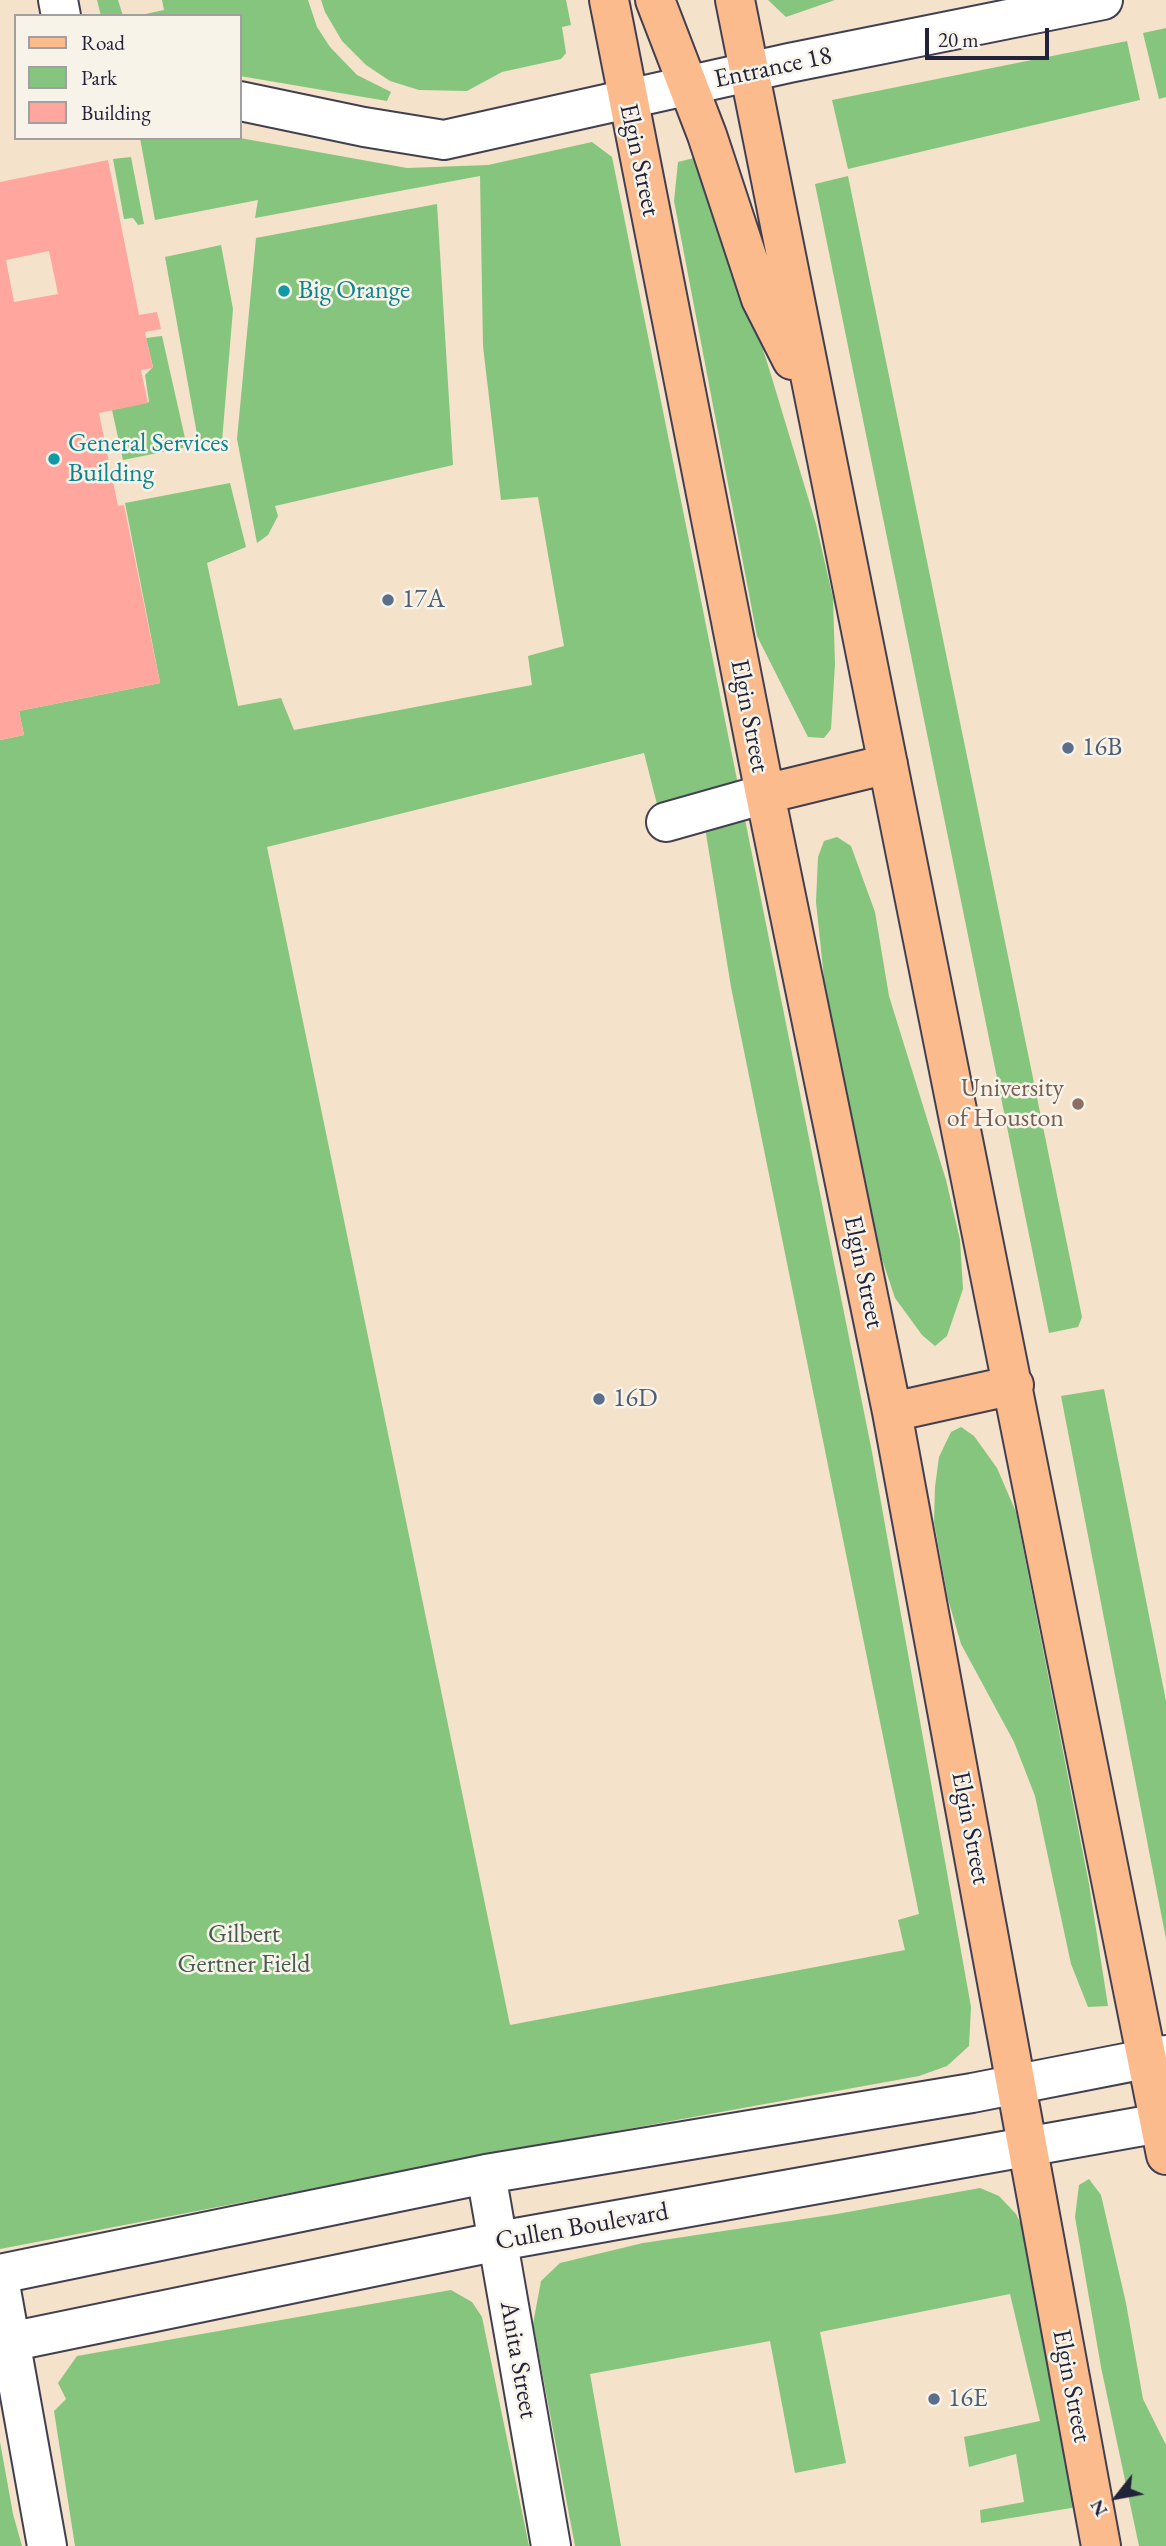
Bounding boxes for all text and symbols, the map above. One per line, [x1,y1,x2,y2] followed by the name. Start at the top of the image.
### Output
[14,14,242,140] legend
[928,14,1052,58] scale bar
[938,26,979,53] text: 20 m
[81,29,125,56] text: Road
[711,40,835,96] street label: Entrance 18
[81,64,117,91] text: Park
[81,99,151,126] text: Building
[612,101,666,219] street label: Elgin Street
[298,275,410,307] place label: Big Orange
[276,283,292,299] marker: Big Orange
[68,428,229,490] place label: General Services Building
[46,451,62,467] marker: General Services Building
[402,584,445,616] place label: 17A
[380,592,396,608] marker: 17A
[723,657,775,775] street label: Elgin Street
[1082,732,1122,764] place label: 16B
[1060,740,1076,756] marker: 16B
[947,1073,1064,1134] place label: University of Houston
[1070,1096,1086,1112] marker: University of Houston
[836,1213,890,1331] street label: Elgin Street
[613,1383,658,1415] place label: 16D
[591,1391,607,1407] marker: 16D
[944,1769,996,1887] street label: Elgin Street
[178,1919,310,1980] park label: Gilbert Gertner Field
[493,2196,671,2258] street label: Cullen Boulevard
[492,2299,544,2421] street label: Anita Street
[1045,2327,1097,2445] street label: Elgin Street
[948,2383,988,2415] place label: 16E
[926,2391,942,2407] marker: 16E
[1082,2462,1152,2532] north arrow
[1084,2495,1113,2521] text: N

